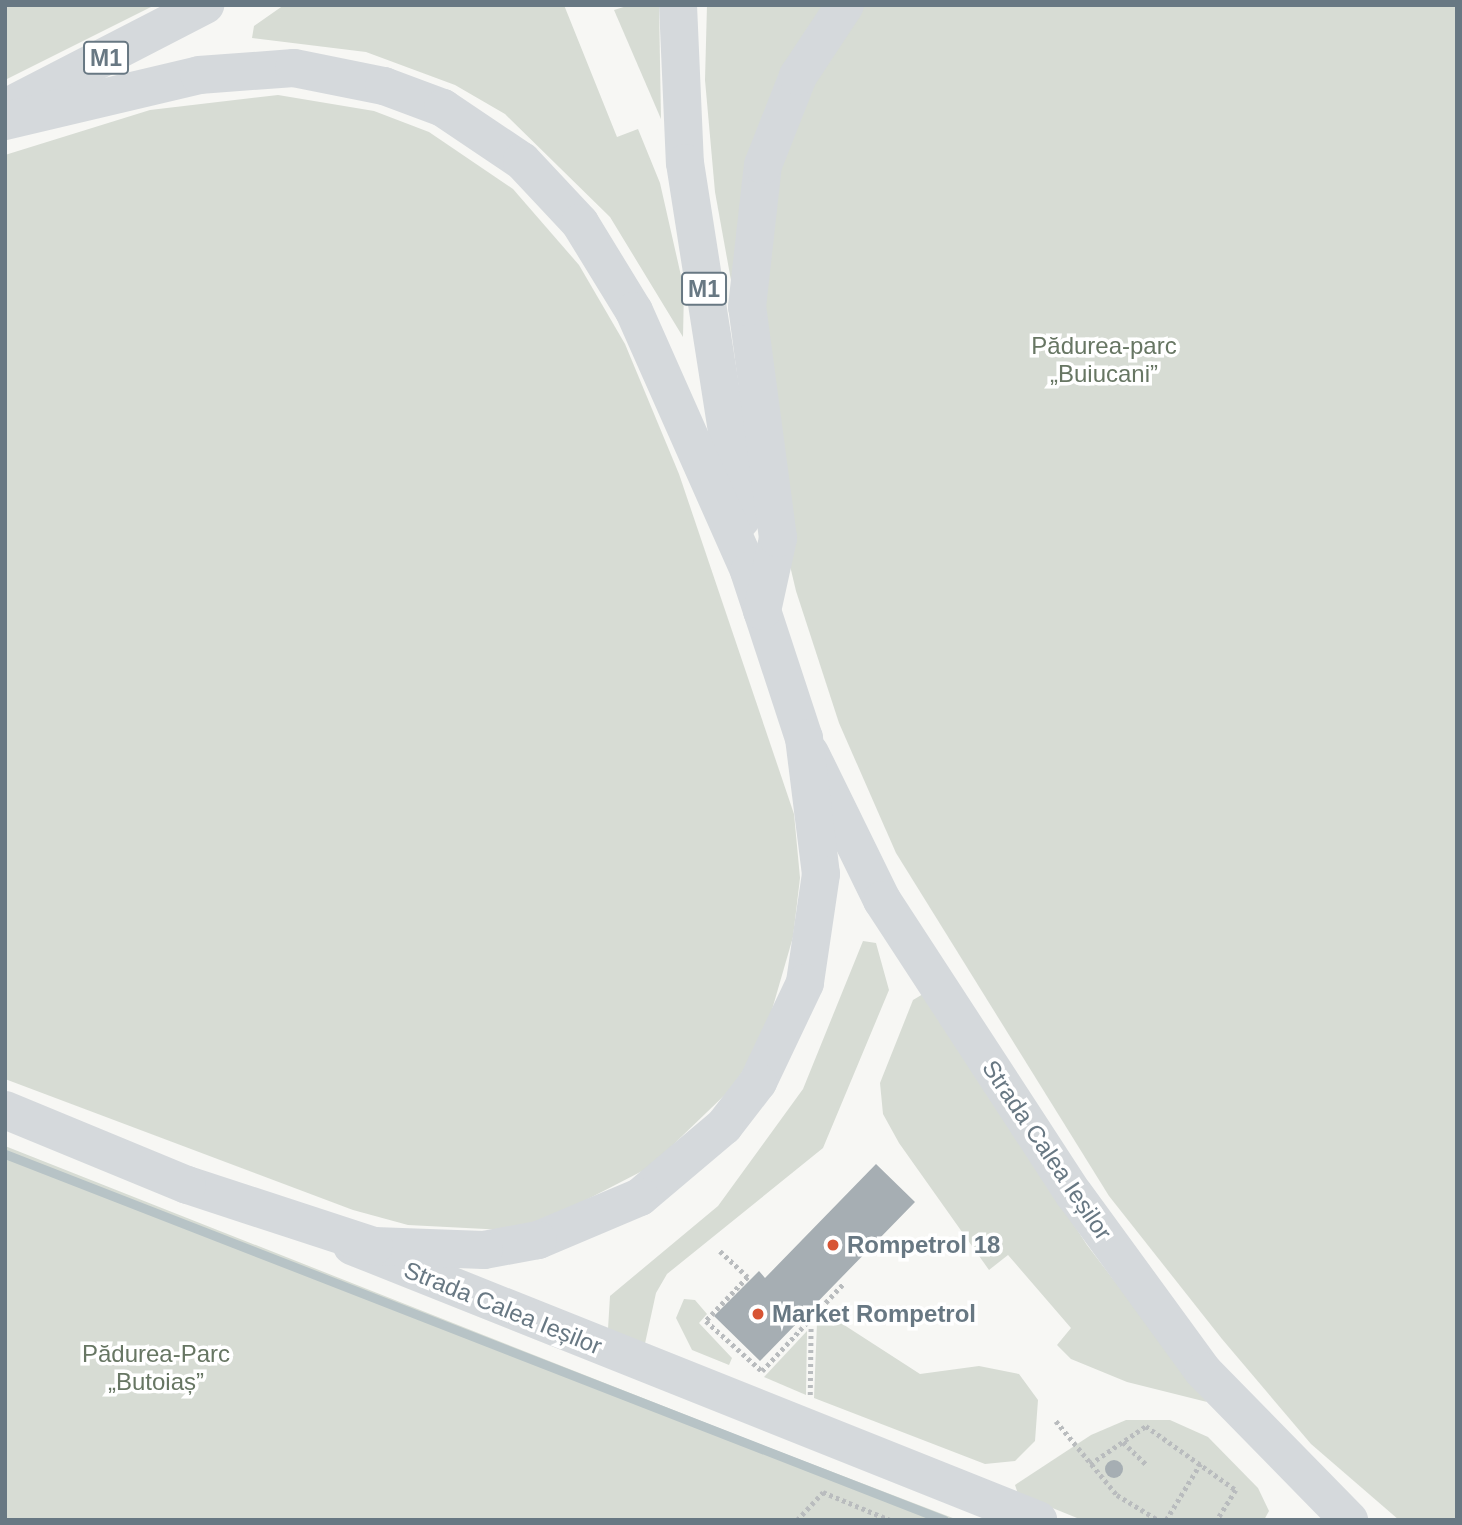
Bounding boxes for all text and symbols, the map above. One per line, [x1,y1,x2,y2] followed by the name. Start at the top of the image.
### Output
[82,39,130,78] road number: M1
[680,270,728,308] road number: M1
[1031,332,1177,388] park label: Pădurea-parc „Buiucani”
[976,1055,1118,1245] street label: Strada Calea Ieșilor
[847,1231,1000,1259] place label: Rompetrol 18
[825,1237,841,1253] marker: Rompetrol 18
[400,1255,606,1361] street label: Strada Calea Ieșilor
[772,1300,976,1328] place label: Market Rompetrol
[750,1306,766,1322] marker: Market Rompetrol
[82,1340,230,1396] park label: Pădurea-Parc „Butoiaș”

